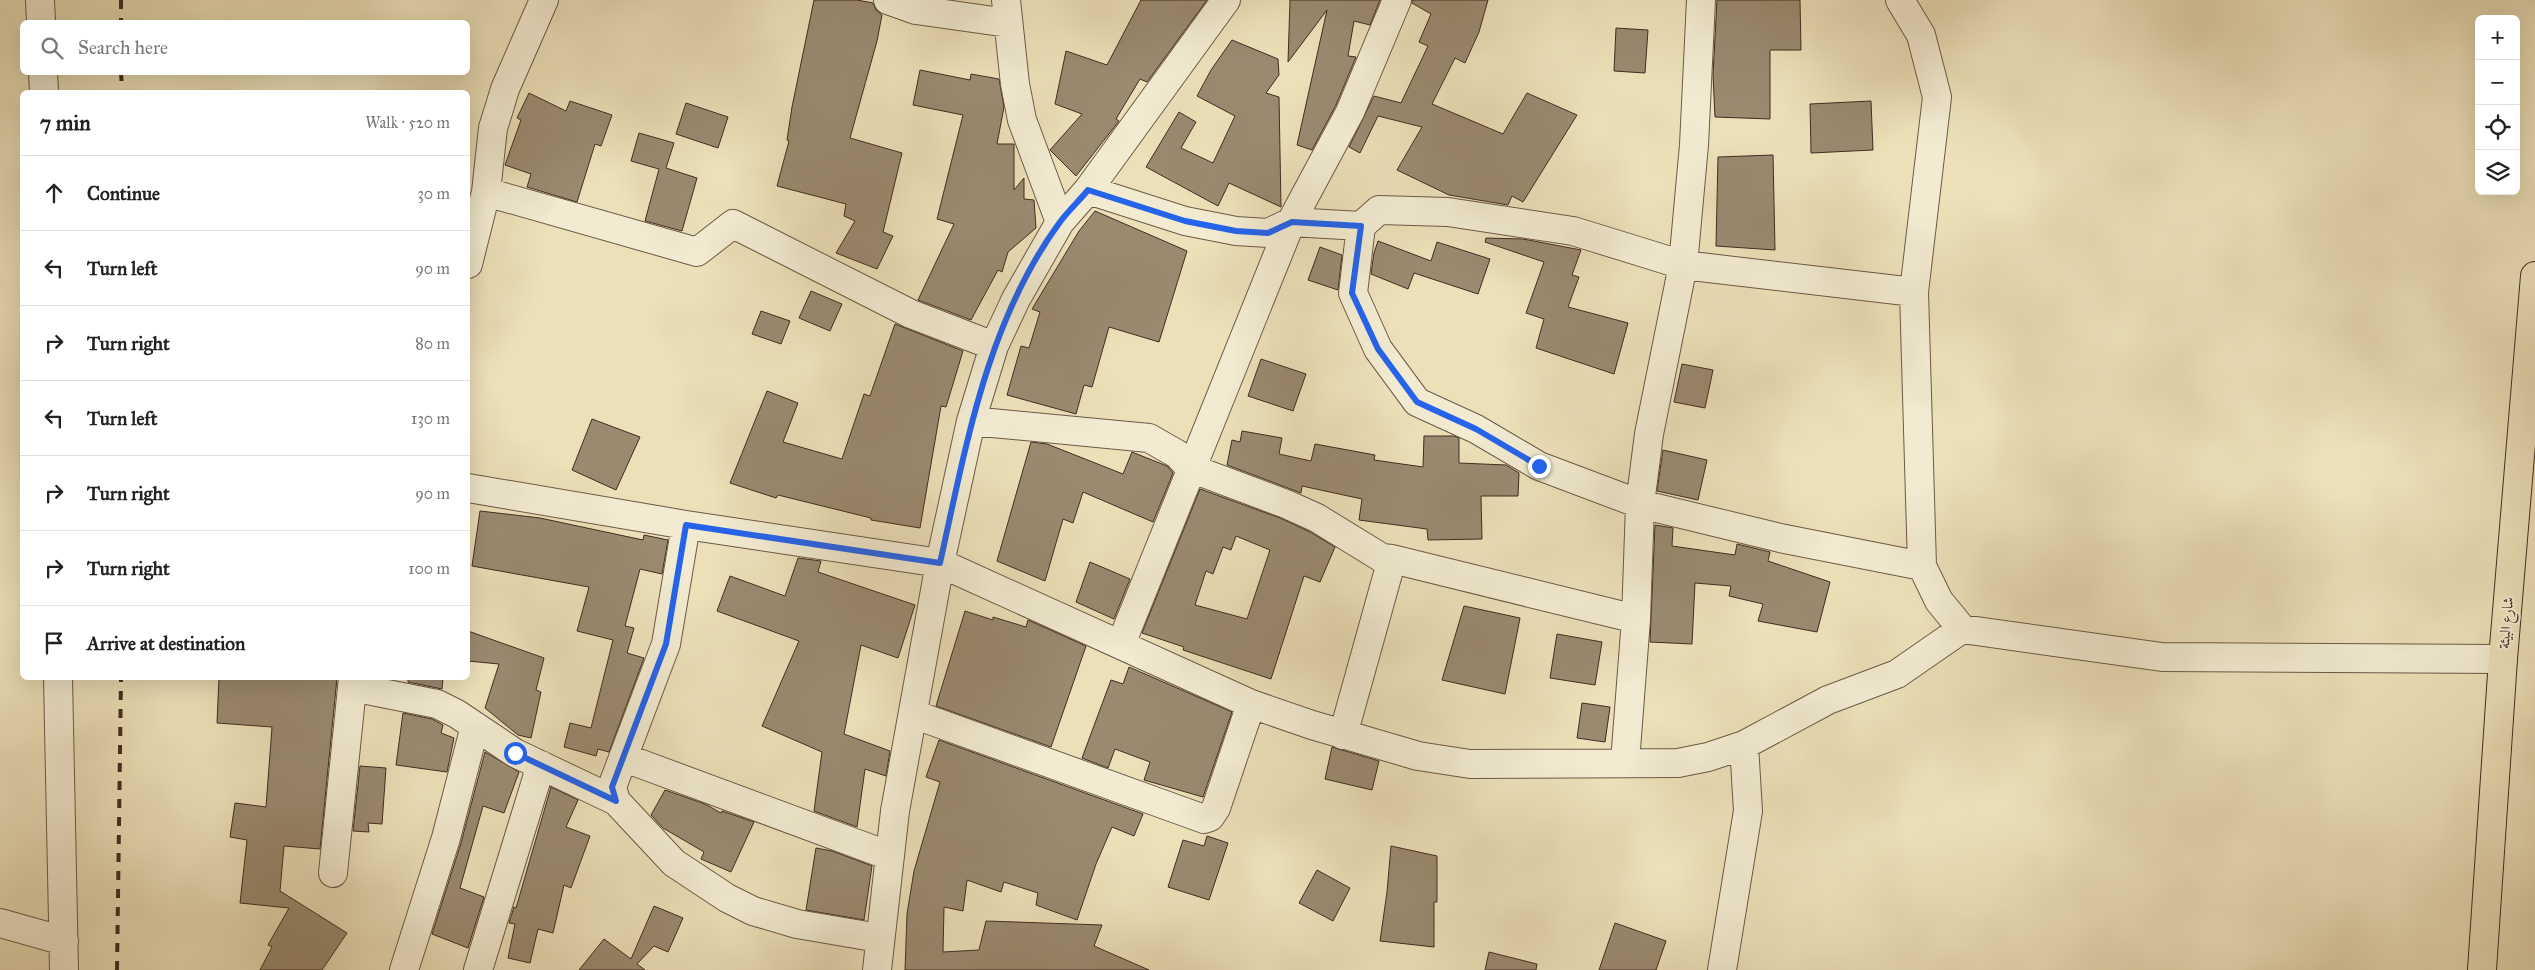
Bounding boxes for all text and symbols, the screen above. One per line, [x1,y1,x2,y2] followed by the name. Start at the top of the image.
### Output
[2475,15,2520,195] map controls
[2475,15,2520,60] button: +
[20,20,470,75] search box
[38,34,66,62] icon: search
[78,36,168,59] text: Search here
[2475,60,2520,105] button: −
[2475,105,2520,150] button: locate
[40,110,91,136] text: 7 min
[365,113,450,132] text: Walk · 520 m
[2475,150,2520,195] button: layers
[40,179,68,207] icon: ahead
[87,182,160,205] text: Continue
[417,184,450,203] text: 30 m
[40,254,68,282] icon: left
[87,257,157,280] text: Turn left
[415,259,450,278] text: 90 m
[40,329,68,357] icon: right
[87,332,170,355] text: Turn right
[415,334,450,353] text: 80 m
[40,404,68,432] icon: left
[87,407,157,430] text: Turn left
[411,409,450,428] text: 130 m
[1528,455,1551,478] route end
[40,479,68,507] icon: right
[87,482,170,505] text: Turn right
[415,484,450,503] text: 90 m
[40,554,68,582] icon: right
[87,557,170,580] text: Turn right
[408,559,450,578] text: 100 m
[2495,596,2521,650] street label: شارع البيئة
[40,629,68,657] icon: arrive
[87,632,245,655] text: Arrive at destination
[504,742,527,765] route start

